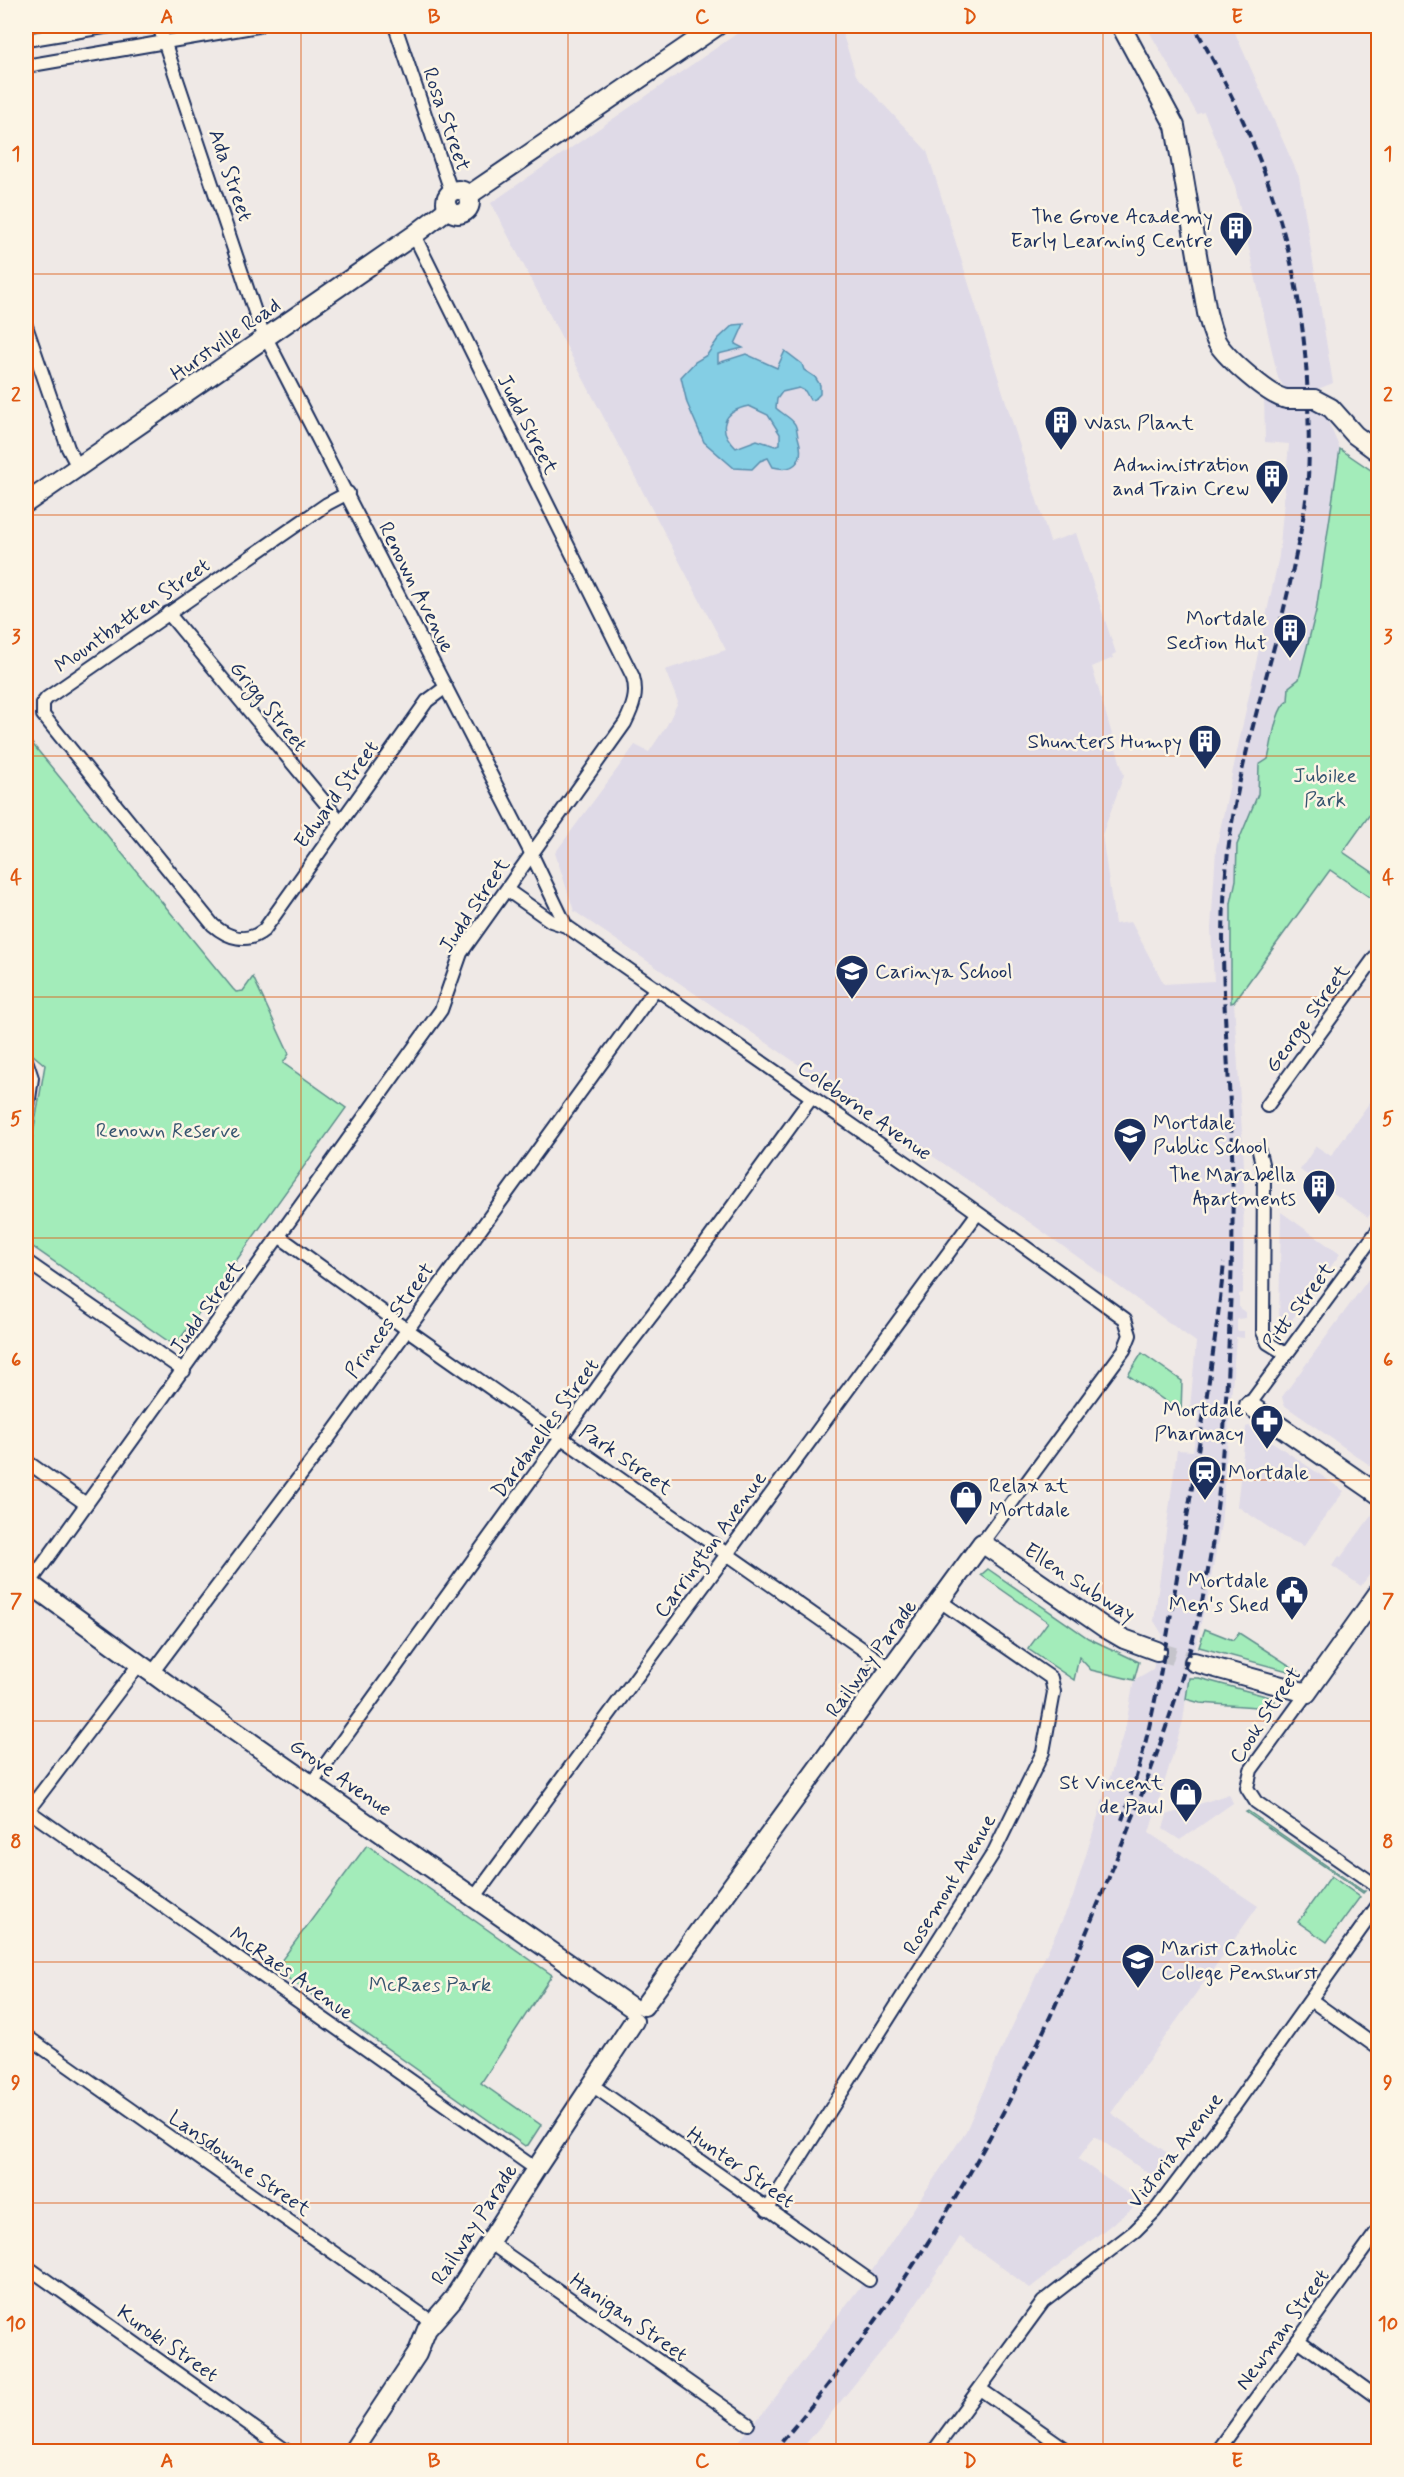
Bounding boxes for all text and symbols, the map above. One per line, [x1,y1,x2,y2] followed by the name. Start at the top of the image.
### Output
[160,4,174,31] text: A
[428,4,441,31] text: B
[695,4,710,31] text: C
[963,4,977,31] text: D
[1231,4,1243,31] text: E
[415,64,477,175] street label: Rosa Street
[201,125,259,225] street label: Ada Street
[12,141,20,168] text: 1
[1384,141,1392,168] text: 1
[1011,203,1213,257] place label: The Grove Academy Early Learning Centre
[1218,210,1254,257] building icon: The Grove Academy Early Learning Centre
[165,292,286,388] street label: Hurstville Road
[490,370,565,480] street label: Judd Street
[11,382,21,409] text: 2
[1383,382,1393,409] text: 2
[1043,404,1079,451] building icon: Wash Plant
[1084,409,1194,437] place label: Wash Plant
[1112,451,1249,503] place label: Administration and Train Crew
[1254,458,1290,505] building icon: Administration and Train Crew
[371,517,461,658] street label: Renown Avenue
[49,552,216,680] street label: Mountbatten Street
[1166,605,1267,657] place label: Mortdale Section Hut
[1272,612,1308,659] building icon: Mortdale Section Hut
[11,624,21,651] text: 3
[1383,624,1393,651] text: 3
[222,655,314,759] street label: Grigg Street
[1187,723,1223,770] building icon: Shunters Humpy
[1028,728,1182,756] place label: Shunters Humpy
[288,735,386,854] street label: Edward Street
[1293,762,1357,814] park label: Jubilee Park
[433,852,517,959] street label: Judd Street
[10,865,22,892] text: 4
[1382,865,1394,892] text: 4
[834,953,870,1000] school or university icon: Carinya School
[875,958,1012,986] place label: Carinya School
[1259,958,1358,1079] street label: George Street
[792,1054,937,1168] street label: Coleborne Avenue
[10,1106,22,1133] text: 5
[1382,1106,1394,1133] text: 5
[1153,1109,1268,1161] place label: Mortdale Public School
[1112,1116,1148,1163] school or university icon: Mortdale Public School
[96,1117,240,1145] park label: Renown Reserve
[1169,1161,1296,1214] place label: The Marabella Apartments
[1301,1168,1337,1215] building icon: The Marabella Apartments
[163,1255,251,1360] street label: Judd Street
[1256,1256,1342,1357] street label: Pitt Street
[338,1257,441,1384] street label: Princes Street
[11,1347,21,1374] text: 6
[1383,1347,1393,1374] text: 6
[486,1353,606,1504] street label: Dardanelles Street
[1154,1396,1244,1448] place label: Mortdale Pharmacy
[1249,1403,1285,1450] pharmacy icon: Mortdale Pharmacy
[573,1418,678,1503] street label: Park Street
[1187,1454,1223,1501] station icon: Mortdale
[1228,1459,1309,1487] place label: Mortdale
[648,1466,775,1625] street label: Carrington Avenue
[989,1472,1070,1524] place label: Relax at Mortdale
[948,1479,984,1526] shop icon: Relax at Mortdale
[1018,1536,1140,1629] street label: Ellen Subway
[1169,1567,1269,1619] place label: Mortdale Men's Shed
[1274,1574,1310,1621] public building icon: Mortdale Men's Shed
[10,1588,22,1615] text: 7
[1382,1588,1394,1615] text: 7
[819,1594,924,1723] street label: Railway Parade
[1223,1662,1308,1769] street label: Cook Street
[284,1732,397,1823] street label: Grove Avenue
[1059,1769,1164,1821] place label: St Vincent de Paul
[1168,1776,1204,1823] shop icon: St Vincent de Paul
[897,1809,1003,1960] street label: Rosemont Avenue
[10,1829,22,1856] text: 8
[1382,1829,1394,1856] text: 8
[224,1921,359,2027] street label: McRaes Avenue
[1161,1935,1318,1987] place label: Marist Catholic College Penshurst
[1120,1942,1156,1989] school or university icon: Marist Catholic College Penshurst
[369,1971,492,1999] park label: McRaes Park
[11,2070,21,2097] text: 9
[1383,2070,1393,2097] text: 9
[1122,2087,1230,2214] street label: Victoria Avenue
[163,2104,317,2224] street label: Lansdowne Street
[681,2120,800,2215] street label: Hunter Street
[425,2158,525,2291] street label: Railway Parade
[1229,2263,1336,2396] street label: Newman Street
[563,2267,693,2370] street label: Hanigan Street
[111,2299,224,2389] street label: Kuroki Street
[6,2311,26,2338] text: 10
[1378,2311,1398,2338] text: 10
[160,2448,174,2475] text: A
[428,2448,441,2475] text: B
[695,2448,710,2475] text: C
[963,2448,977,2475] text: D
[1231,2448,1243,2475] text: E

